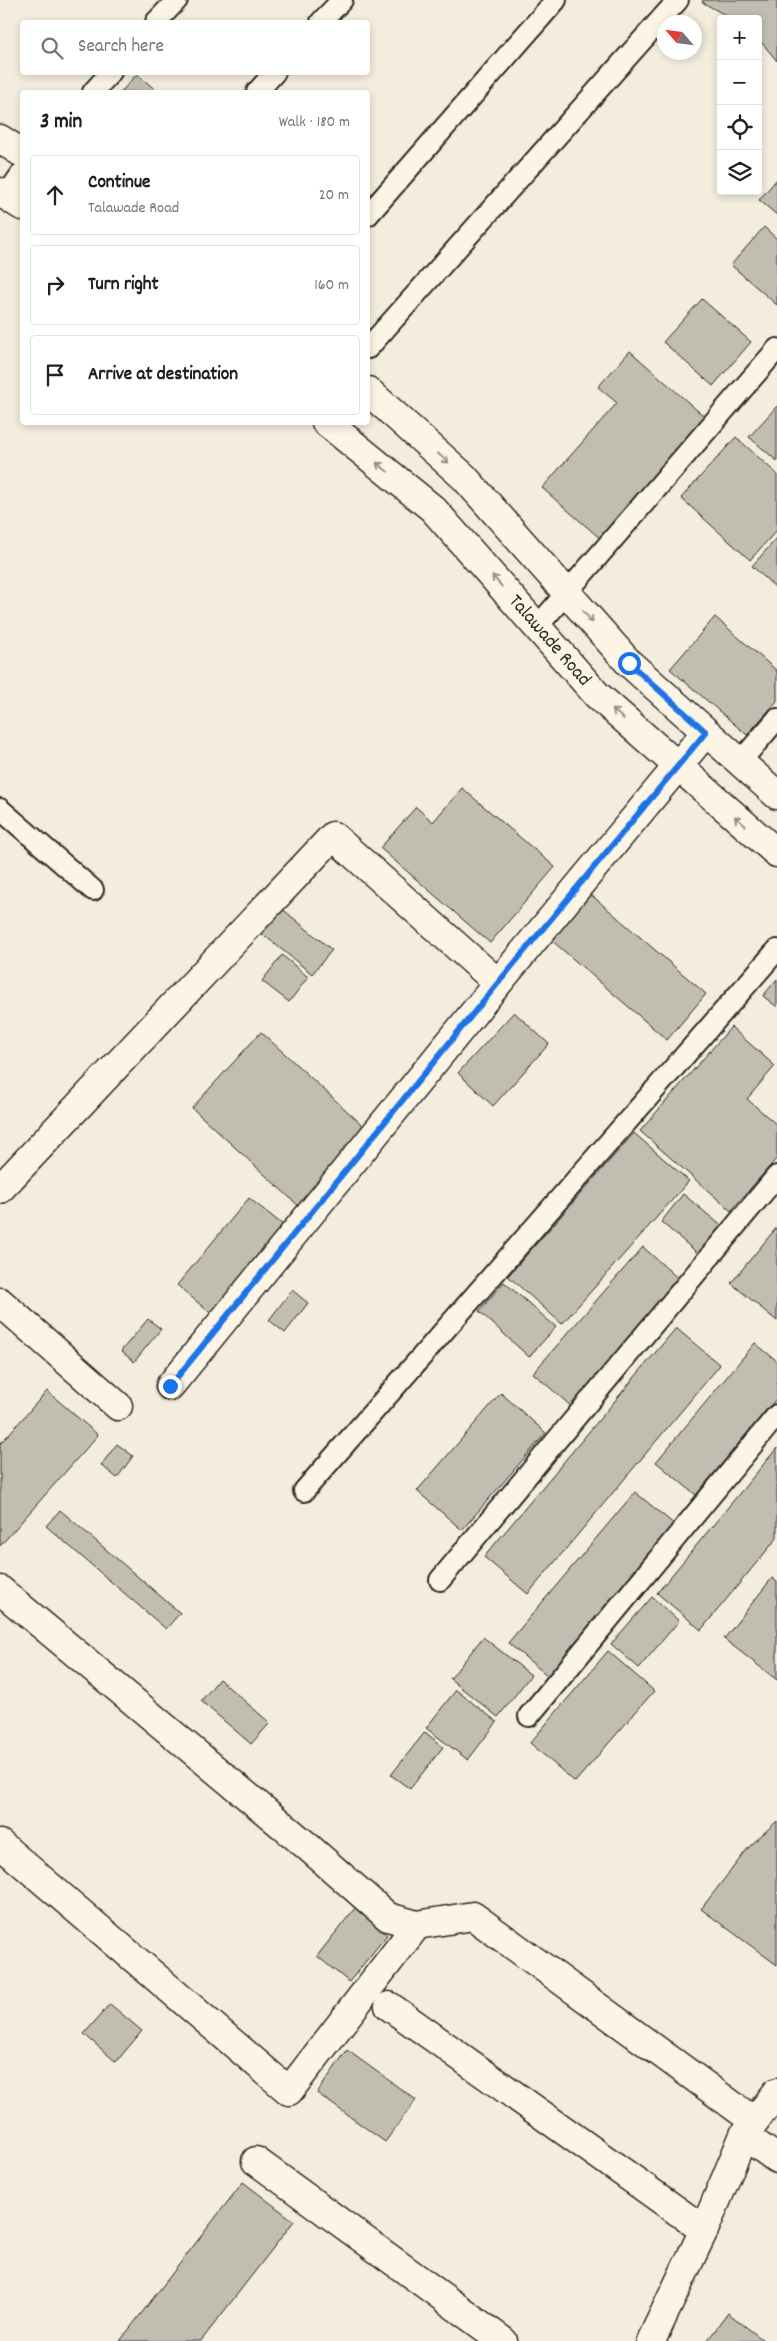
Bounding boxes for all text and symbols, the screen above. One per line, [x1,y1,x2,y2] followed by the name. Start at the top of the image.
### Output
[657,15,702,60] north arrow
[717,15,762,195] map controls
[717,15,762,60] button: +
[20,20,370,75] search box
[38,34,66,62] icon: search
[78,34,164,61] text: Search here
[717,60,762,105] button: −
[717,105,762,150] button: locate
[40,108,82,138] text: 3 min
[279,111,350,134] text: Walk · 180 m
[717,150,762,195] button: layers
[88,170,150,197] text: Continue
[41,181,69,209] icon: ahead
[319,184,349,207] text: 20 m
[88,197,179,220] text: Talawade Road
[41,271,69,299] icon: right
[88,272,159,299] text: Turn right
[314,274,349,297] text: 160 m
[41,361,69,389] icon: arrive
[88,362,238,389] text: Arrive at destination
[437,452,450,464] one-way arrow
[375,462,388,473] one-way arrow
[491,575,502,588] one-way arrow
[501,589,597,693] street label: Talawade Road
[582,610,593,623] one-way arrow
[618,652,641,675] route start
[612,708,625,719] one-way arrow
[734,816,747,827] one-way arrow
[159,1375,182,1398] route end

